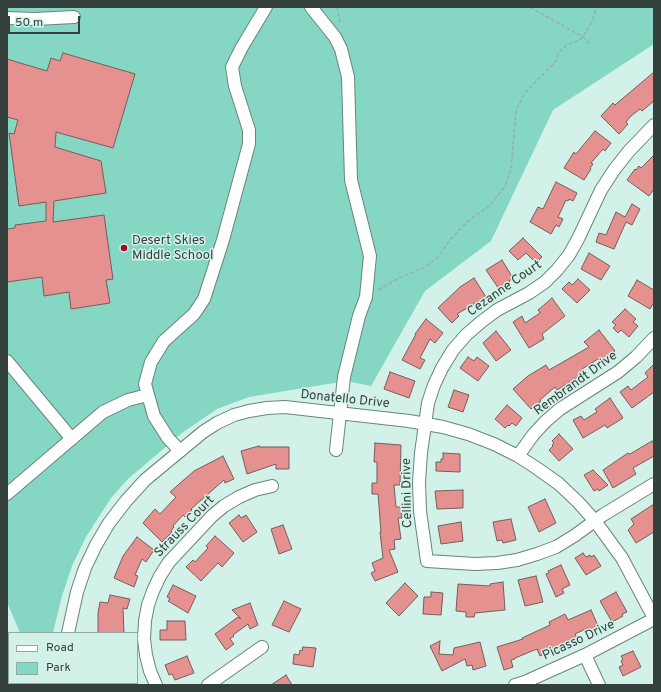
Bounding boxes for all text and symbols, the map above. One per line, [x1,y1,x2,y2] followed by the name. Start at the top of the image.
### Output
[10,8,82,34] scale bar
[15,15,43,31] text: 50 m
[132,233,214,264] place label: Desert Skies Middle School
[119,243,129,253] marker: Desert Skies Middle School
[465,258,545,320] street label: Cezanne Court
[531,349,621,419] street label: Rembrandt Drive
[300,388,390,412] street label: Donatello Drive
[400,458,416,528] street label: Cellini Drive
[152,493,218,561] street label: Strauss Court
[540,617,618,665] street label: Picasso Drive
[8,632,138,684] legend
[46,640,74,656] text: Road
[46,660,71,676] text: Park

